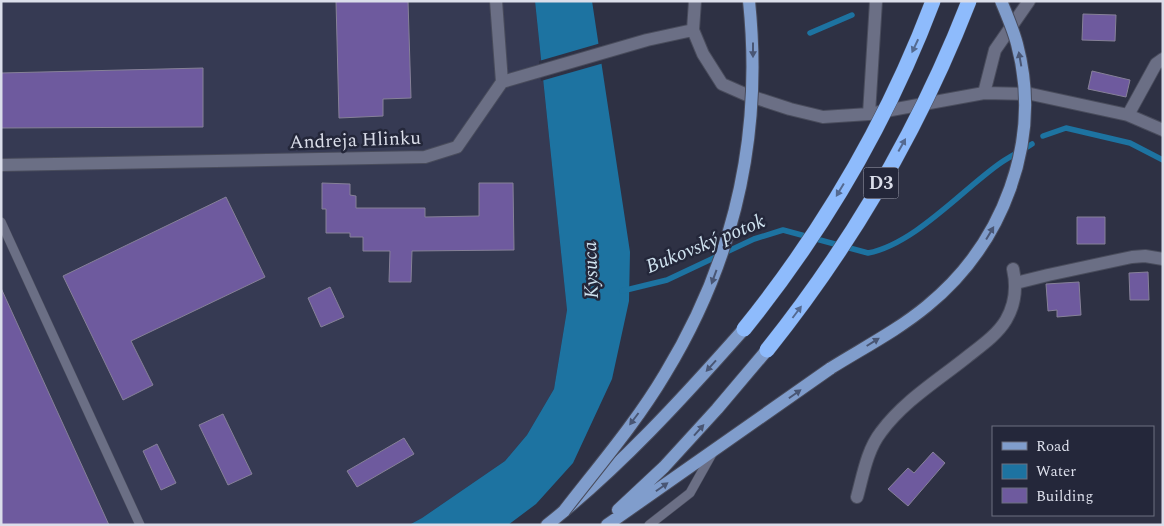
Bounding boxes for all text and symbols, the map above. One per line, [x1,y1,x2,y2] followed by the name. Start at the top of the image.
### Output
[911,39,919,53] one-way arrow
[749,42,757,58] one-way arrow
[1015,51,1023,67] one-way arrow
[289,124,422,157] street label: Andreja Hlinku
[898,138,906,152] one-way arrow
[864,168,898,198] road number: D3
[836,184,845,197] one-way arrow
[641,206,770,282] water label: Bukovský potok
[986,226,995,239] one-way arrow
[575,241,607,299] water label: Kysuca
[710,270,717,285] one-way arrow
[792,305,802,319] one-way arrow
[866,337,880,347] one-way arrow
[705,359,717,371] one-way arrow
[788,389,802,399] one-way arrow
[629,412,640,425] one-way arrow
[693,424,705,436] one-way arrow
[992,426,1154,516] legend
[1036,435,1070,458] text: Road
[1036,460,1076,483] text: Water
[655,482,669,492] one-way arrow
[1036,485,1093,508] text: Building

